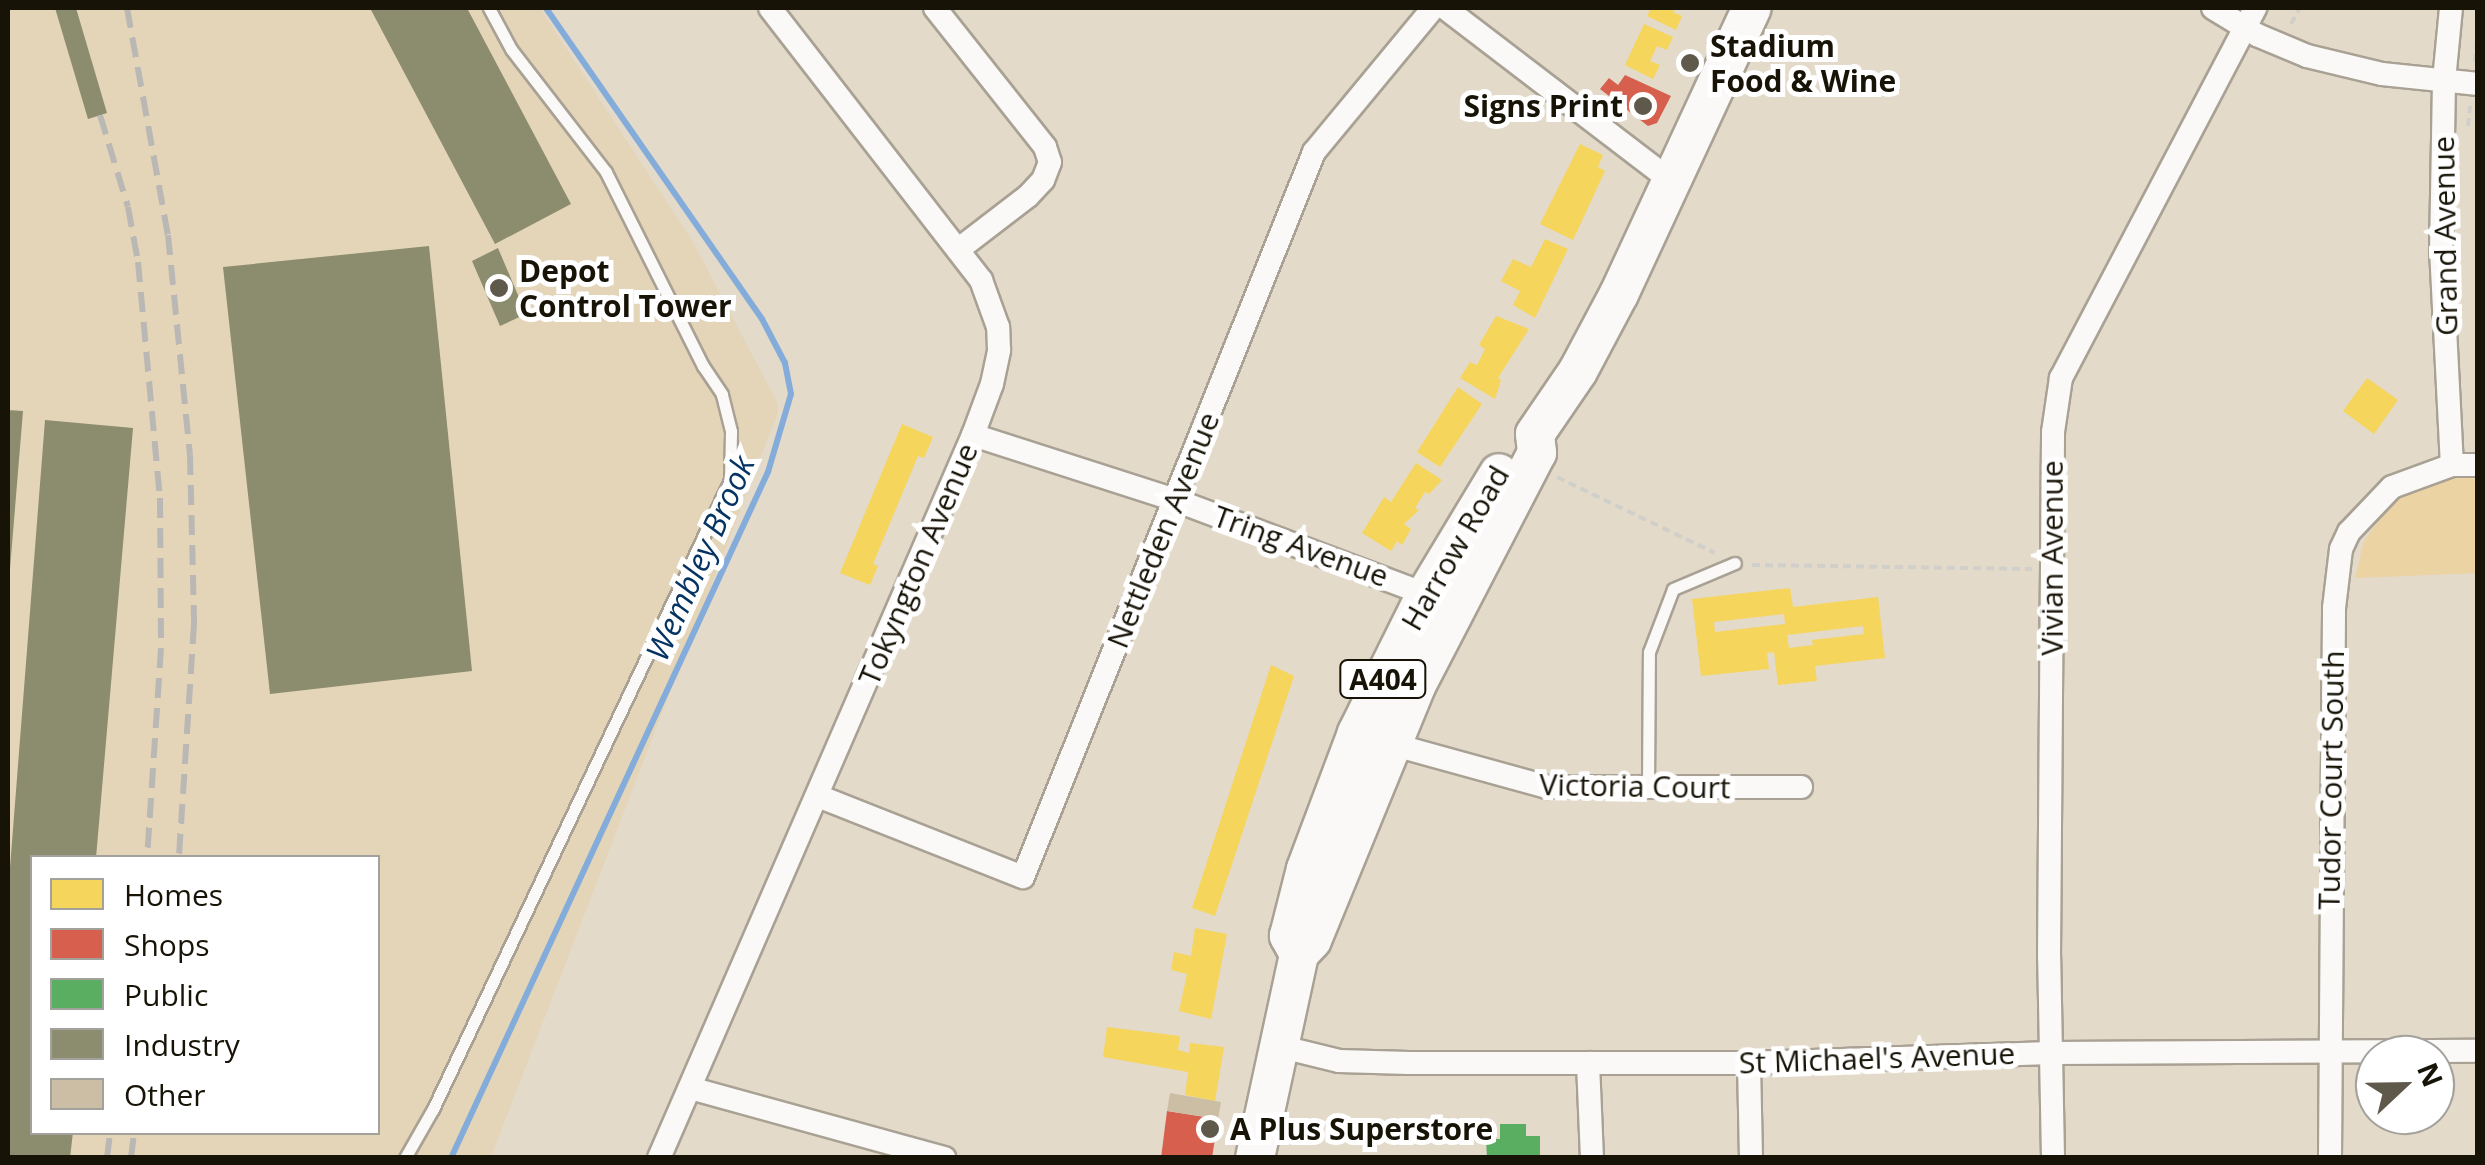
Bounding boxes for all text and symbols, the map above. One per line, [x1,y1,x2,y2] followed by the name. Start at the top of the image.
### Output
[1710,28,1896,98] place label: Stadium Food & Wine
[1679,52,1701,74] marker: Stadium Food & Wine
[1464,88,1623,124] place label: Signs Print
[1632,95,1654,117] marker: Signs Print
[2425,136,2465,336] street label: Grand Avenue
[519,253,732,324] place label: Depot Control Tower
[488,277,510,299] marker: Depot Control Tower
[1099,407,1227,653] street label: Nettleden Avenue
[851,438,985,690] street label: Tokyngton Avenue
[638,450,762,666] water label: Wembley Brook
[1393,459,1517,637] street label: Harrow Road
[2034,460,2070,656] street label: Vivian Avenue
[1209,498,1393,594] street label: Tring Avenue
[2311,650,2351,910] street label: Tudor Court South
[1338,656,1428,702] road number: A404
[1539,766,1731,806] street label: Victoria Court
[30,855,380,1135] legend
[124,874,223,915] text: Homes
[124,924,210,965] text: Shops
[124,974,208,1015] text: Public
[124,1024,240,1065] text: Industry
[1738,1035,2016,1081] street label: St Michael's Avenue
[2355,1035,2455,1135] north arrow
[2409,1057,2453,1092] text: N
[124,1074,206,1115] text: Other
[1230,1111,1493,1147] place label: A Plus Superstore
[1199,1118,1221,1140] marker: A Plus Superstore

